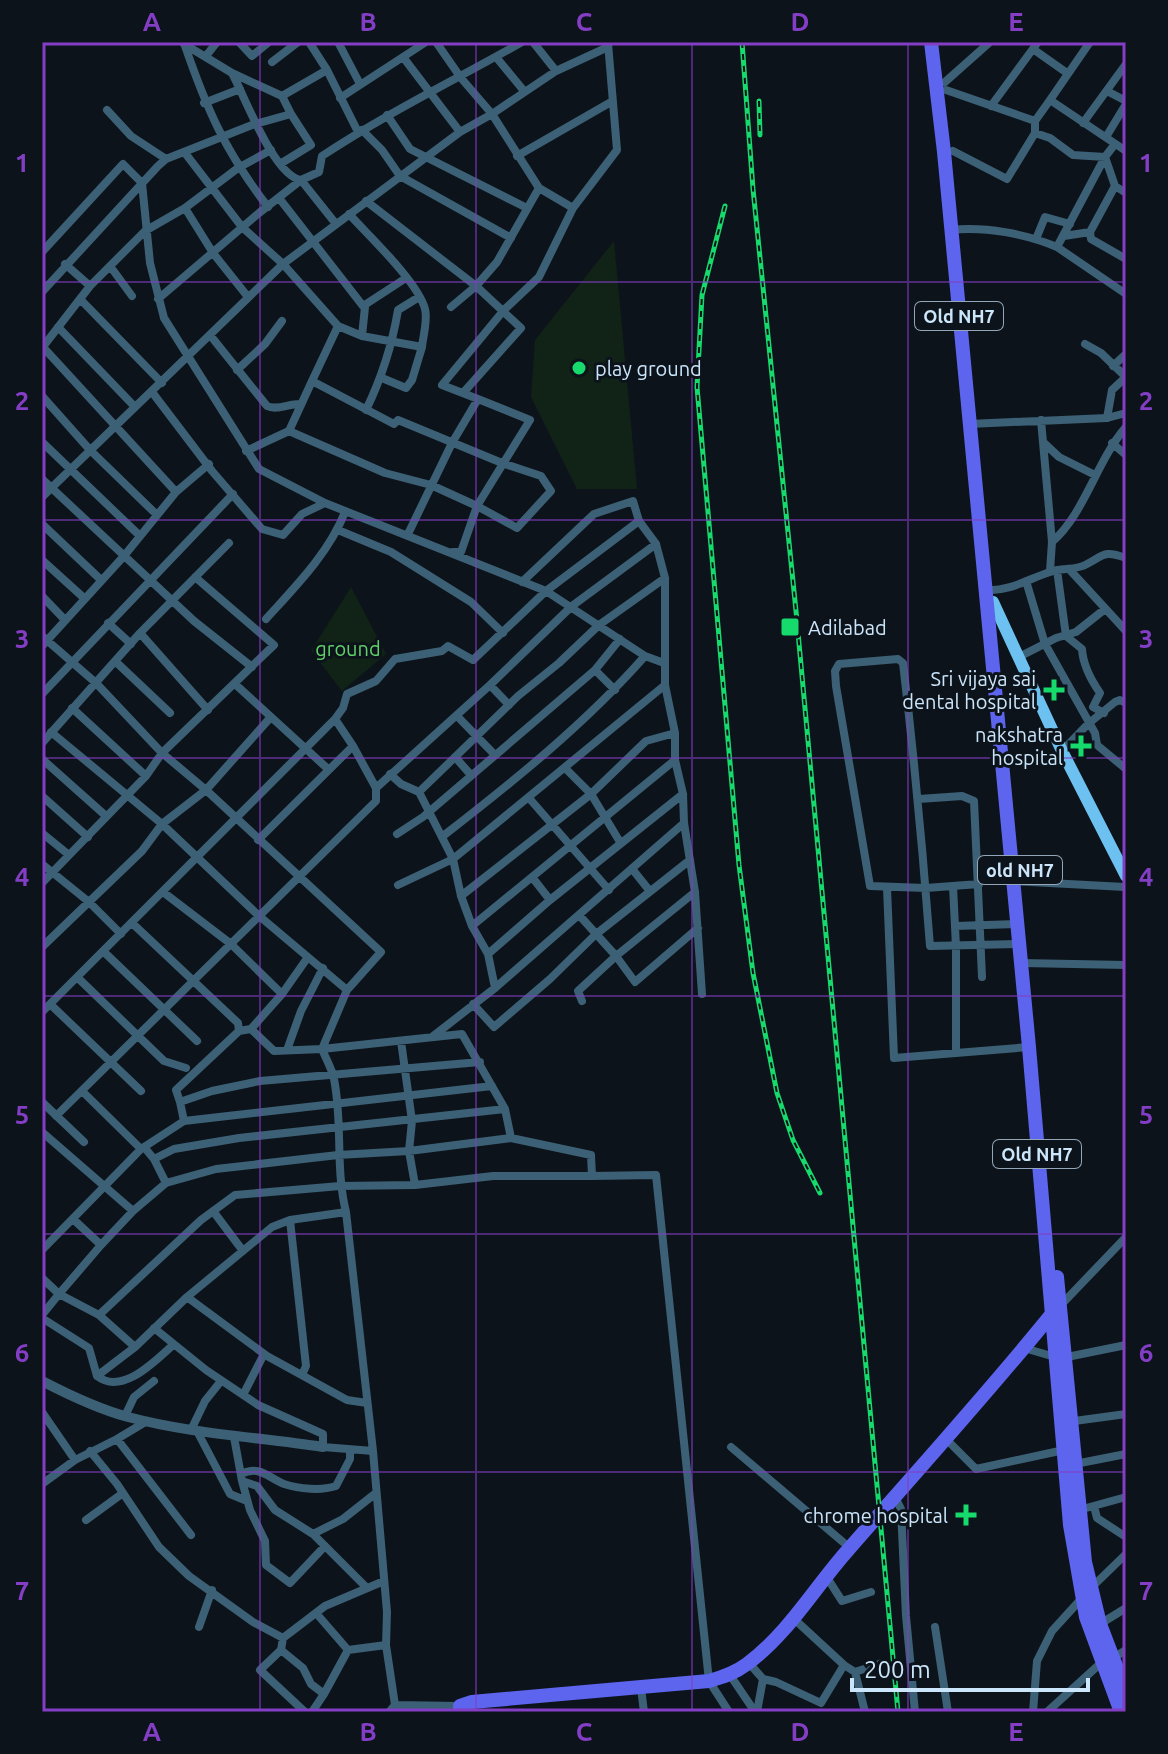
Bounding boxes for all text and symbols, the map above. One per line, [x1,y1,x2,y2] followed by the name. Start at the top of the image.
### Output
[143,7,162,36] text: A
[359,7,377,36] text: B
[576,7,593,36] text: C
[791,7,809,36] text: D
[1008,7,1024,36] text: E
[15,148,29,177] text: 1
[1139,148,1153,177] text: 1
[915,302,1003,330] road number: Old NH7
[595,357,702,380] place label: play ground
[570,359,588,377] marker: play ground
[15,386,29,415] text: 2
[1139,386,1153,415] text: 2
[779,616,801,638] marker: Adilabad
[808,616,887,639] place label: Adilabad
[15,624,29,653] text: 3
[1139,624,1153,653] text: 3
[315,637,381,660] park label: ground
[902,667,1036,713] place label: Sri vijaya sai dental hospital
[1043,679,1065,701] marker: Sri vijaya sai dental hospital
[975,723,1063,769] place label: nakshatra hospital
[1070,735,1092,757] marker: nakshatra hospital
[978,856,1062,884] road number: old NH7
[15,862,29,891] text: 4
[1139,862,1153,891] text: 4
[15,1100,29,1129] text: 5
[1139,1100,1153,1129] text: 5
[993,1140,1081,1168] road number: Old NH7
[15,1338,29,1367] text: 6
[1139,1338,1153,1367] text: 6
[803,1504,948,1527] place label: chrome hospital
[955,1504,977,1526] marker: chrome hospital
[15,1576,29,1605] text: 7
[1139,1576,1153,1605] text: 7
[852,1642,1088,1692] scale bar
[864,1656,931,1683] text: 200 m
[143,1717,162,1746] text: A
[359,1717,377,1746] text: B
[576,1717,593,1746] text: C
[791,1717,809,1746] text: D
[1008,1717,1024,1746] text: E

